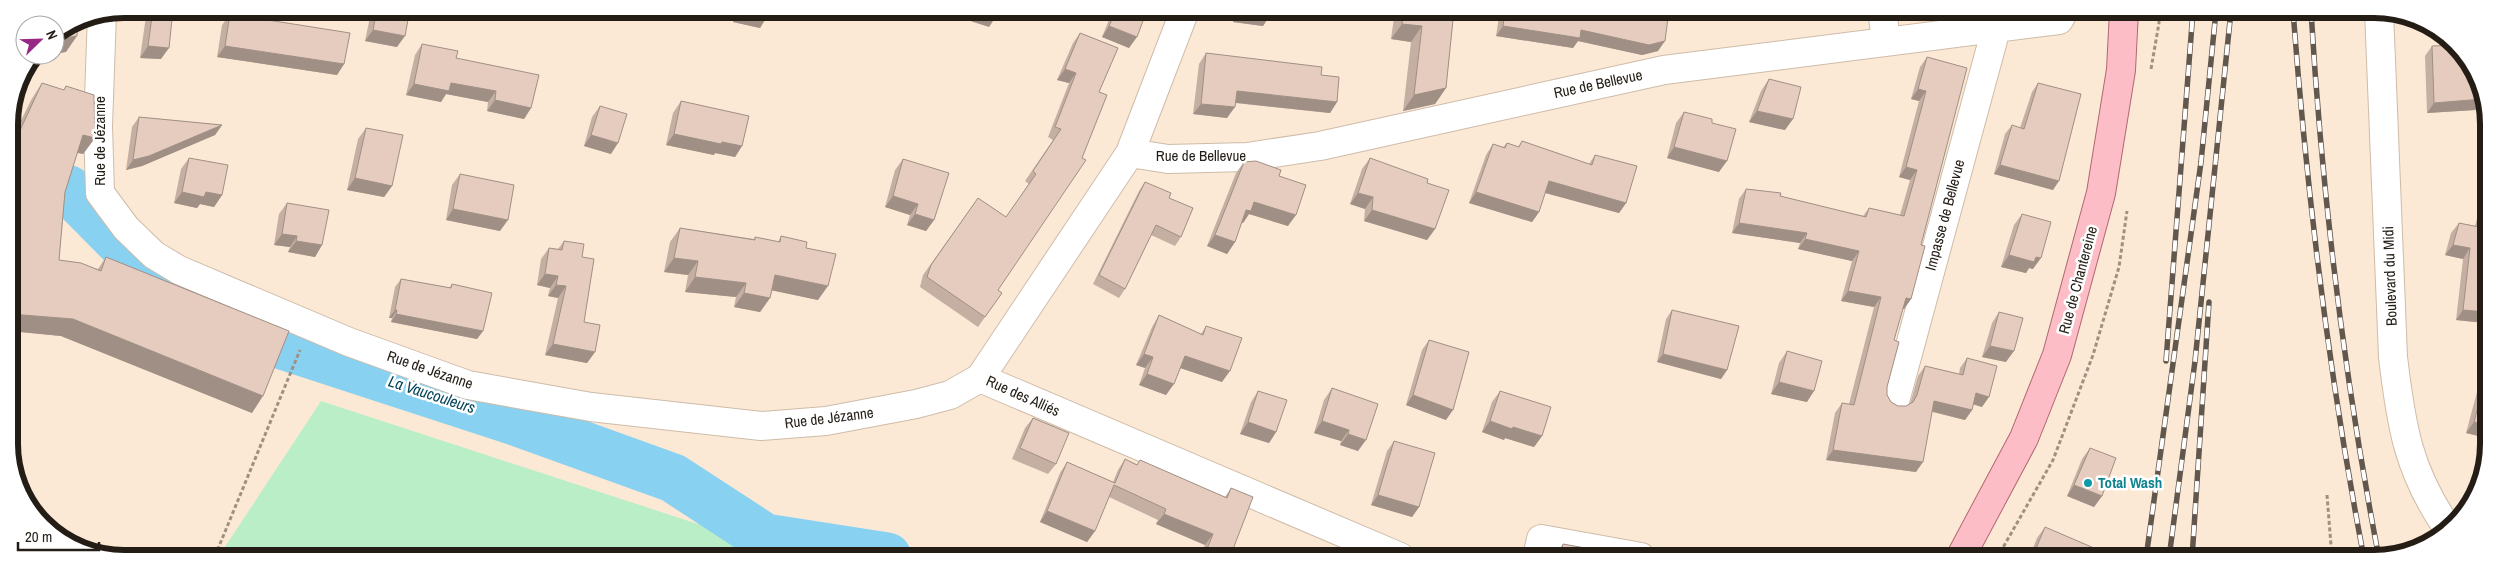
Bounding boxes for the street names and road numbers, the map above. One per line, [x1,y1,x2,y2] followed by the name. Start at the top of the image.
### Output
[1552,64,1644,103] street label: Rue de Bellevue
[89,96,110,186] street label: Rue de Jézanne
[1156,145,1246,166] street label: Rue de Bellevue
[1920,157,1969,273] street label: Impasse de Bellevue
[2053,224,2102,336] street label: Rue de Chantereine
[2377,226,2402,326] street label: Boulevard du Midi
[384,345,476,394] street label: Rue de Jézanne
[983,370,1063,421] street label: Rue des Alliés
[783,402,875,433] street label: Rue de Jézanne

